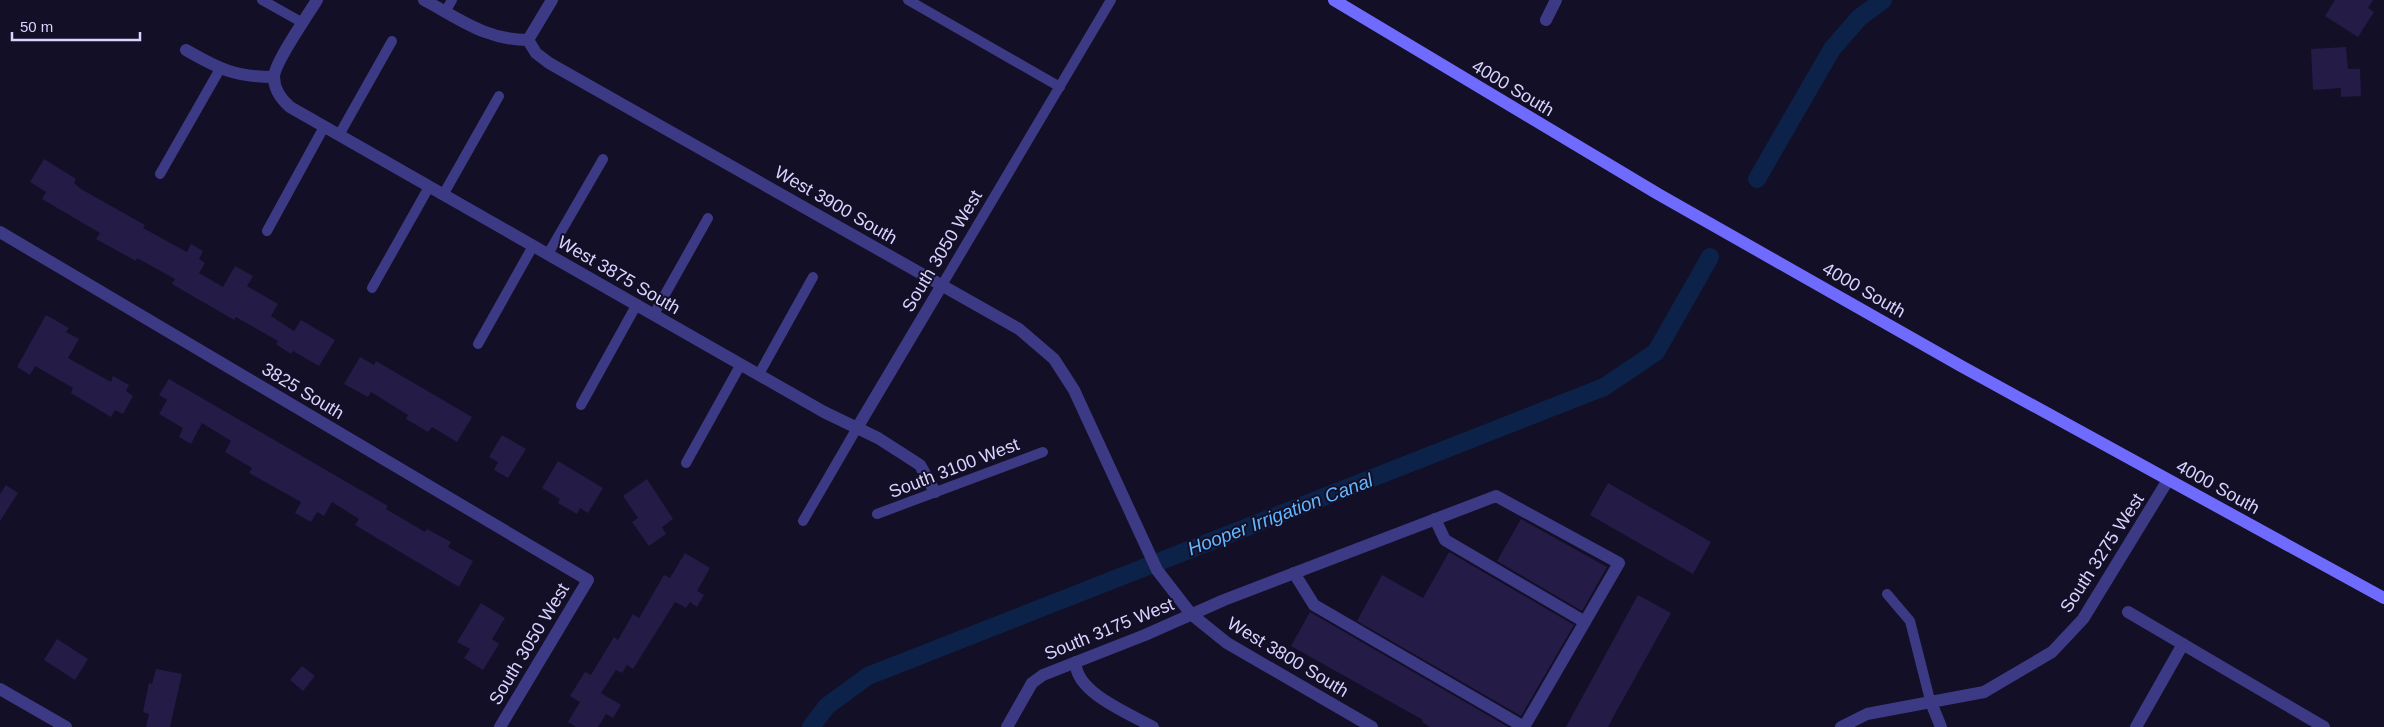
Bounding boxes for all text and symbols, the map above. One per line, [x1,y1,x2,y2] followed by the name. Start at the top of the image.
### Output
[12,10,140,42] scale bar
[20,18,53,35] text: 50 m
[1468,56,1558,120] street label: 4000 South
[771,162,901,248] street label: West 3900 South
[898,187,986,315] street label: South 3050 West
[554,232,684,318] street label: West 3875 South
[1819,258,1909,322] street label: 4000 South
[258,359,348,423] street label: 3825 South
[886,434,1022,502] street label: South 3100 West
[2173,456,2263,518] street label: 4000 South
[1185,469,1376,559] water label: Hooper Irrigation Canal
[2056,490,2148,616] street label: South 3275 West
[485,580,573,708] street label: South 3050 West
[1041,594,1177,664] street label: South 3175 West
[1224,613,1352,701] street label: West 3800 South

